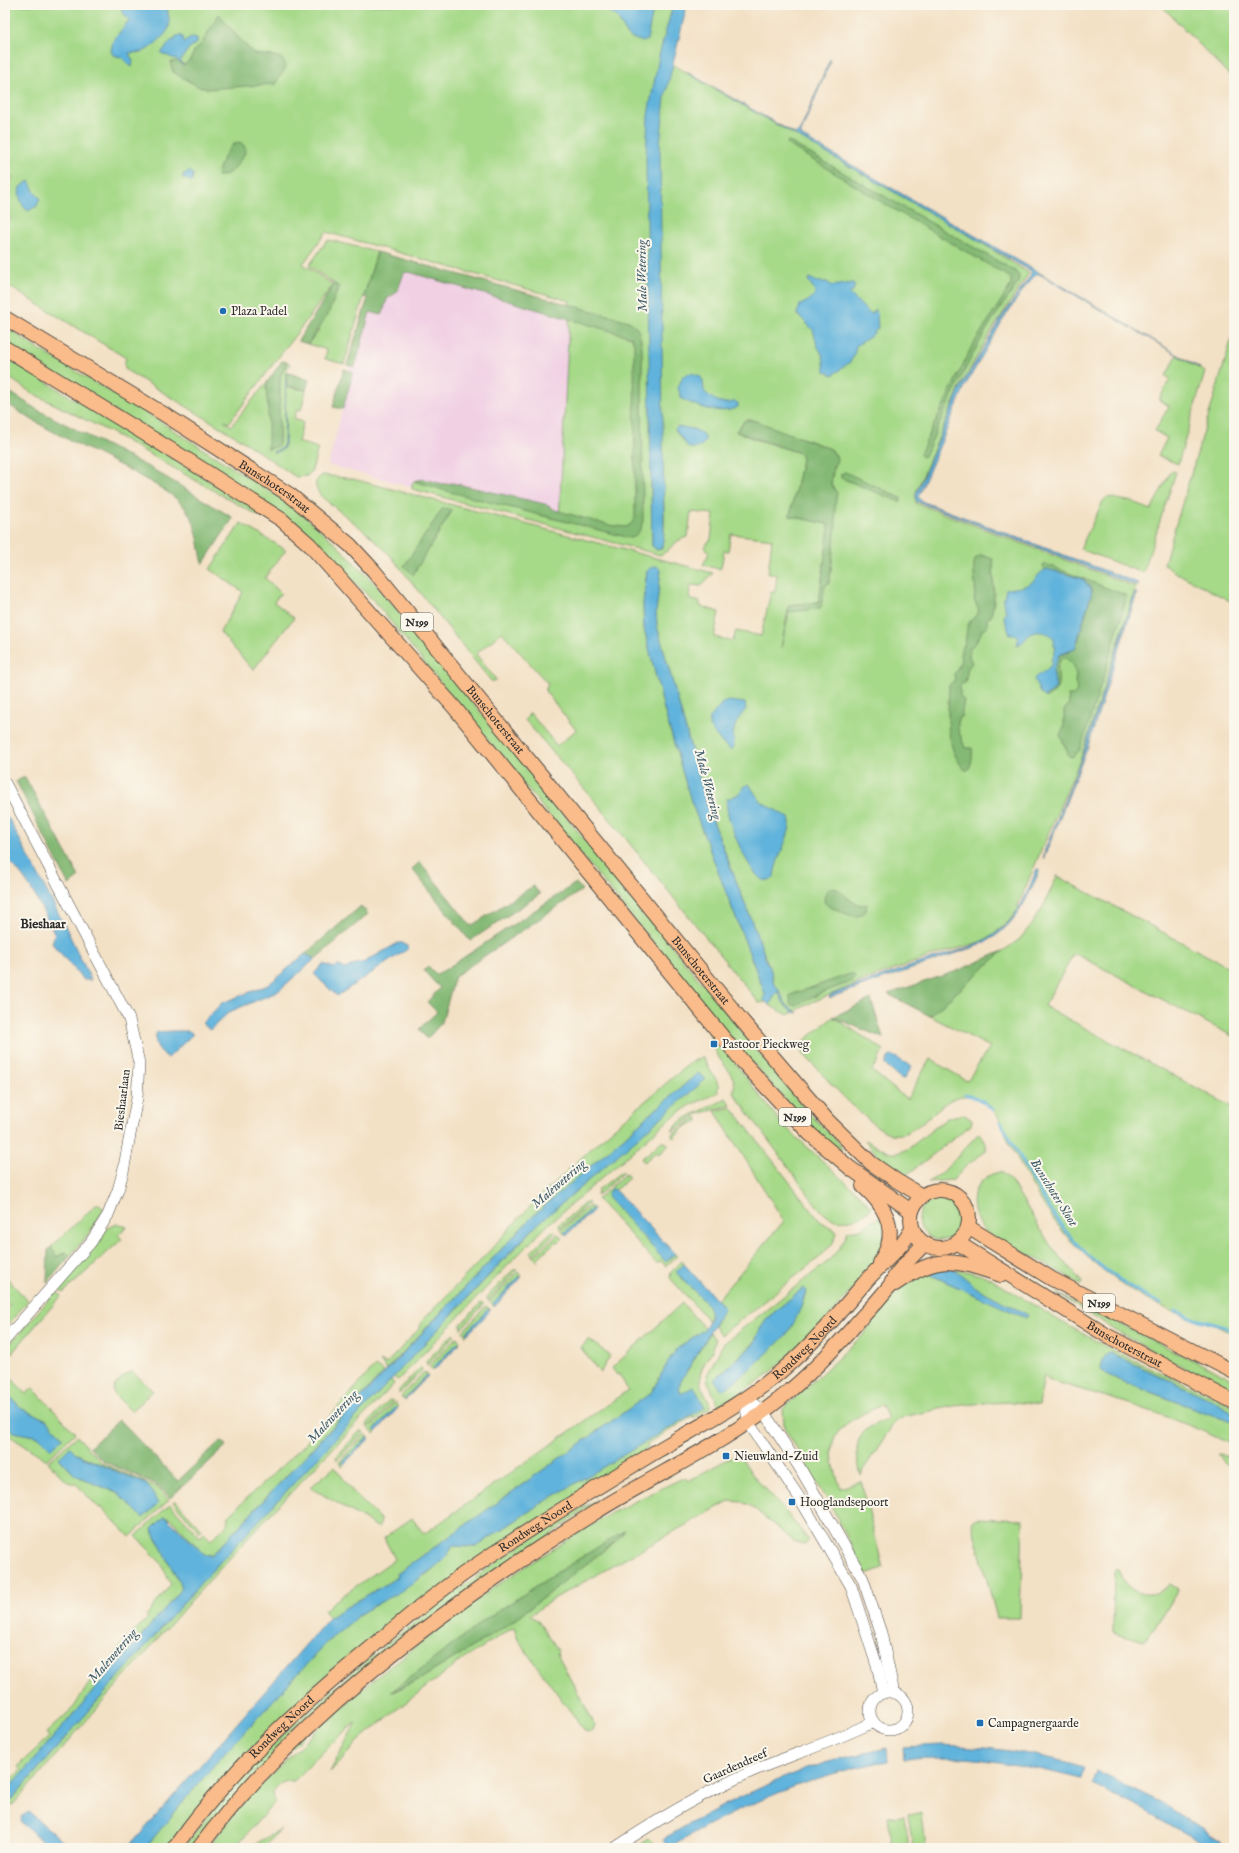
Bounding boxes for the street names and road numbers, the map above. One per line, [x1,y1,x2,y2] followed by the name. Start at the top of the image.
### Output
[236,457,313,517] street label: Bunschoterstraat
[401,613,433,631] road number: N199
[463,683,528,757] street label: Bunschoterstraat
[668,933,733,1008] street label: Bunschoterstraat
[111,1068,134,1132] street label: Bieshaarlaan
[779,1108,811,1126] road number: N199
[1083,1294,1115,1312] road number: N199
[769,1313,841,1383] street label: Rondweg Noord
[1084,1318,1165,1371] street label: Bunschoterstraat
[496,1498,576,1556] street label: Rondweg Noord
[246,1692,318,1762] street label: Rondweg Noord
[701,1745,772,1787] street label: Gaardendreef

